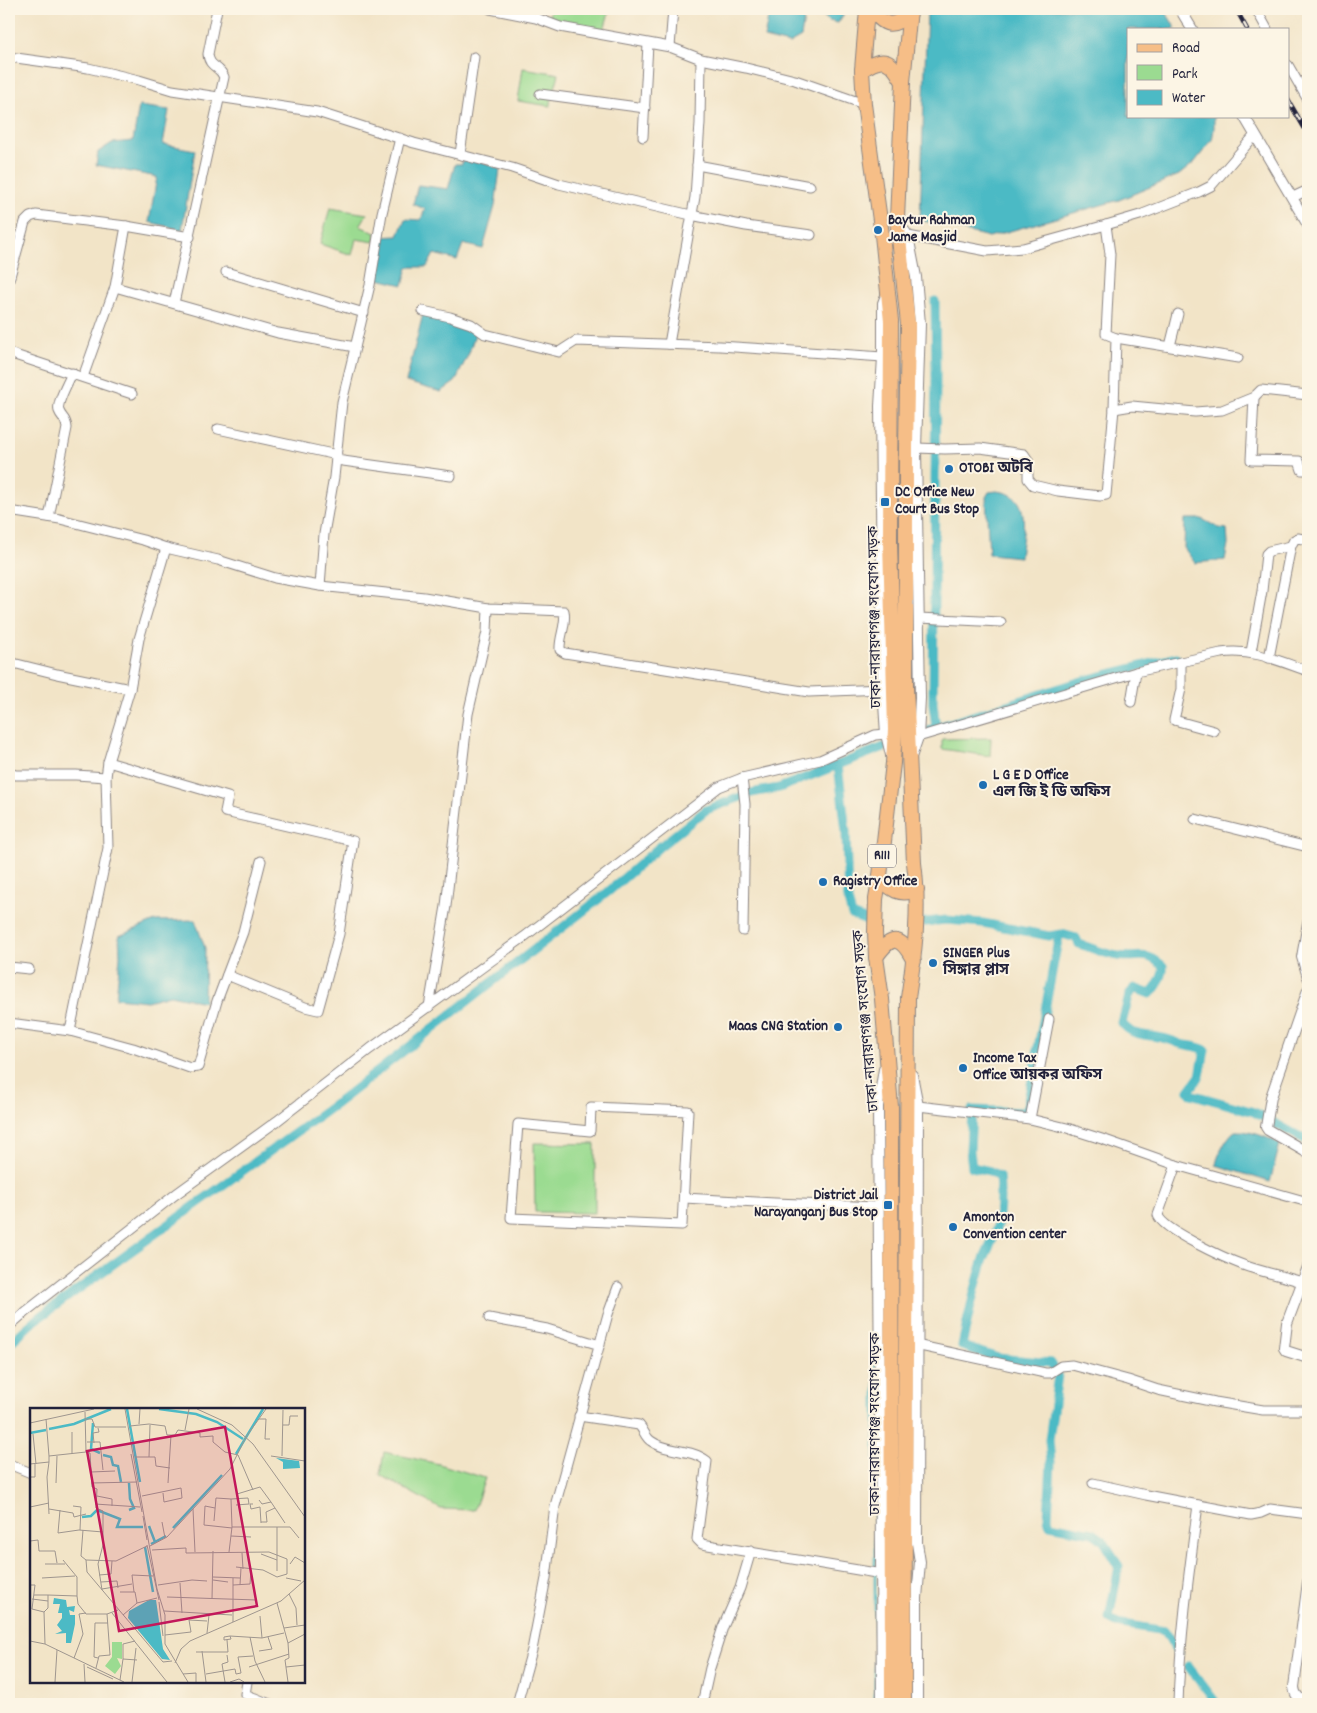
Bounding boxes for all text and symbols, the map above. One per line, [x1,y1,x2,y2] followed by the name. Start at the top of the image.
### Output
[1127,28,1290,118] legend
[1172,38,1200,60] text: Road
[1172,64,1198,86] text: Park
[1172,88,1206,110] text: Water
[888,210,975,249] place label: Baytur Rahman Jame Masjid
[872,224,884,236] marker: Baytur Rahman Jame Masjid
[959,458,1034,480] place label: OTOBI অটবি
[943,463,955,475] marker: OTOBI অটবি
[895,482,979,521] place label: DC Office New Court Bus Stop
[879,496,891,508] marker: DC Office New Court Bus Stop
[863,525,889,709] street label: ঢাকা-নারায়ণগঞ্জ সংযোগ সড়ক
[993,765,1111,804] place label: L G E D Office এল জি ই ডি অফিস
[977,779,989,791] marker: L G E D Office এল জি ই ডি অফিস
[868,844,896,868] road number: R111
[833,871,918,893] place label: Ragistry Office
[817,876,829,888] marker: Ragistry Office
[848,928,886,1114] street label: ঢাকা-নারায়ণগঞ্জ সংযোগ সড়ক
[942,943,1010,982] place label: SINGER Plus সিঙ্গার প্লাস
[927,957,939,969] marker: SINGER Plus সিঙ্গার প্লাস
[728,1016,828,1038] place label: Maas CNG Station
[832,1021,844,1033] marker: Maas CNG Station
[973,1048,1103,1087] place label: Income Tax Office আয়কর অফিস
[957,1062,969,1074] marker: Income Tax Office আয়কর অফিস
[754,1185,878,1224] place label: District Jail Narayanganj Bus Stop
[882,1199,894,1211] marker: District Jail Narayanganj Bus Stop
[963,1207,1067,1246] place label: Amonton Convention center
[947,1221,959,1233] marker: Amonton Convention center
[865,1332,887,1516] street label: ঢাকা-নারায়ণগঞ্জ সংযোগ সড়ক
[30,1408,305,1683] inset map

